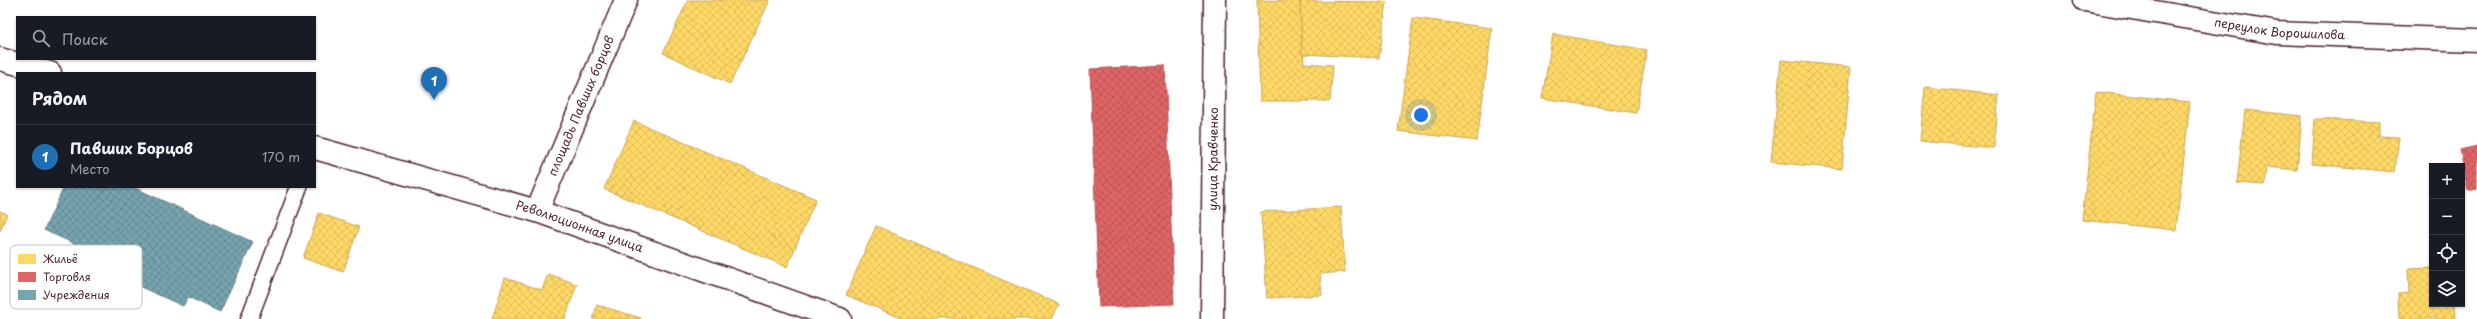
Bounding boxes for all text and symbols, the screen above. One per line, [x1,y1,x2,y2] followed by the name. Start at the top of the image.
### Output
[2213,12,2346,43] street label: переулок Ворошилова
[16,16,316,60] search box
[30,27,52,49] icon: search
[62,27,108,50] text: Поиск
[543,33,618,178] street label: площадь Павших борцов
[421,67,447,100] pin: 1
[32,85,87,111] text: Рядом
[1411,105,1431,125] your location
[1203,107,1222,211] street label: улица Кравченко
[70,136,193,159] text: Павших Борцов
[42,147,48,166] text: 1
[262,147,300,166] text: 170 m
[70,159,110,178] text: Место
[2429,163,2465,307] map controls
[2429,163,2465,199] button: +
[514,195,646,256] street label: Революционная улица
[2429,199,2465,235] button: −
[2429,235,2465,271] button: locate
[10,245,142,309] legend
[42,250,78,267] text: Жильё
[43,268,91,285] text: Торговля
[2429,271,2465,307] button: layers
[43,286,110,303] text: Учреждения

